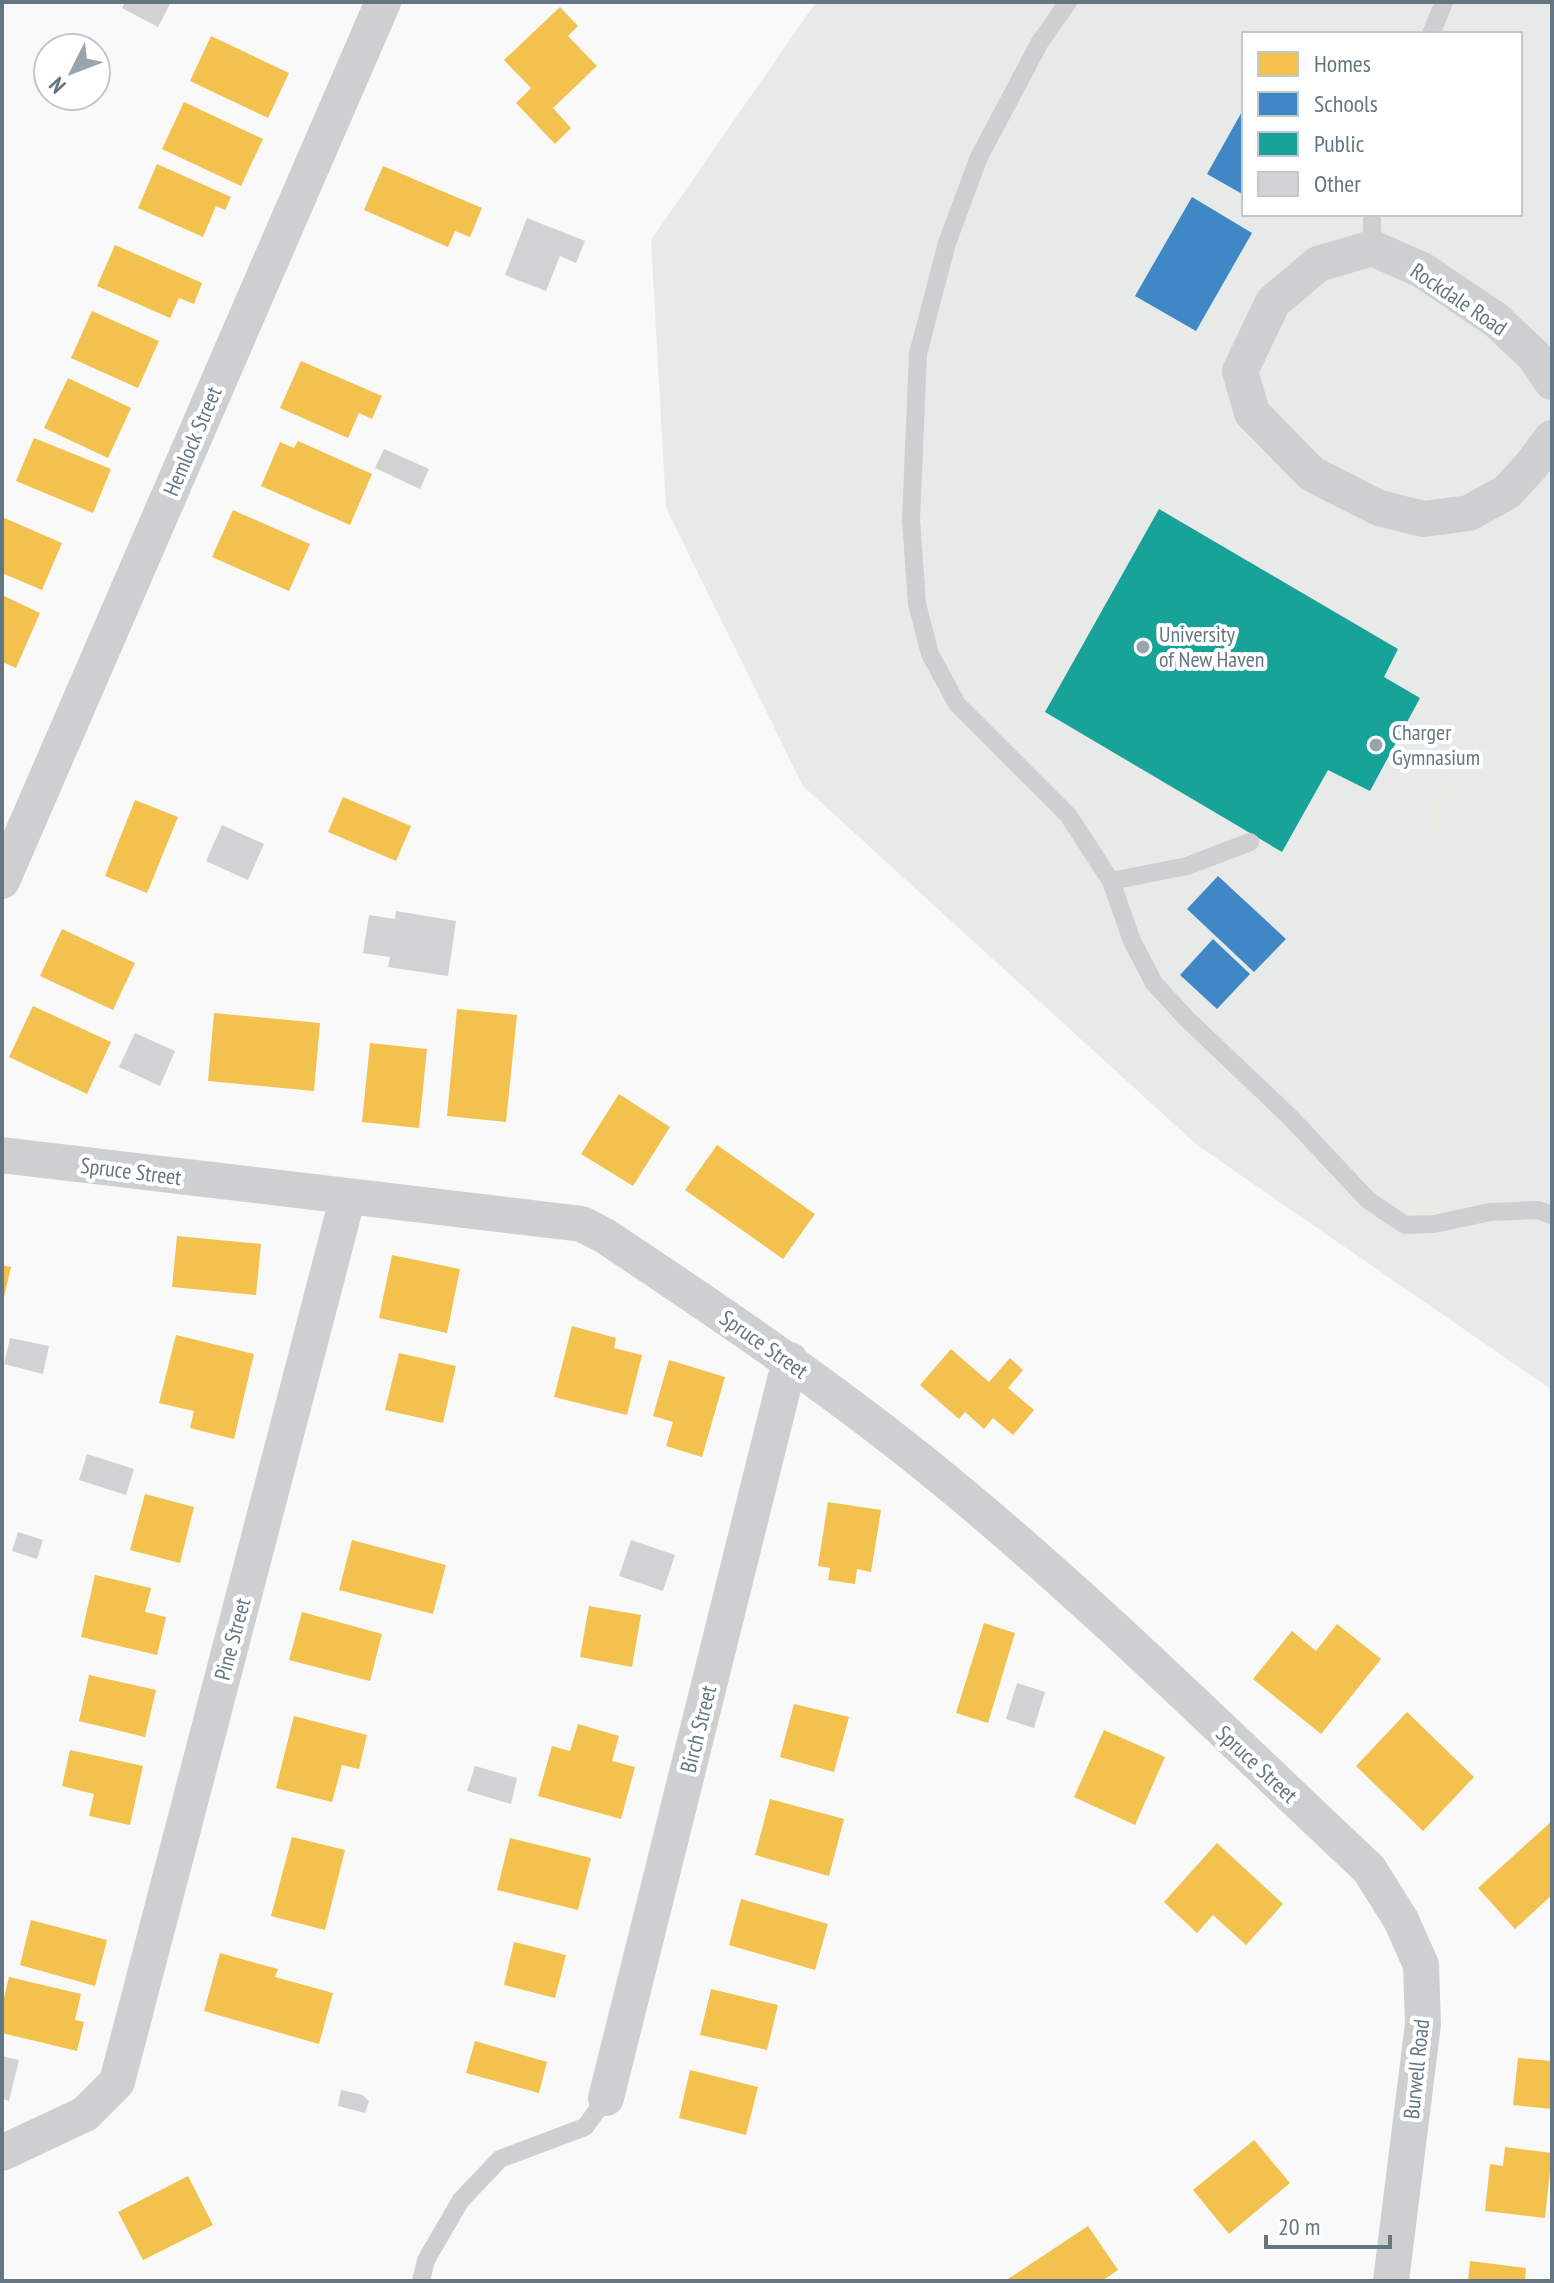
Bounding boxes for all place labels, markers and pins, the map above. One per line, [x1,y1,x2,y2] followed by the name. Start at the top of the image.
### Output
[1159,620,1264,673] place label: University of New Haven
[1134,638,1152,656] marker: University of New Haven
[1392,718,1480,771] place label: Charger Gymnasium
[1367,736,1385,754] marker: Charger Gymnasium

